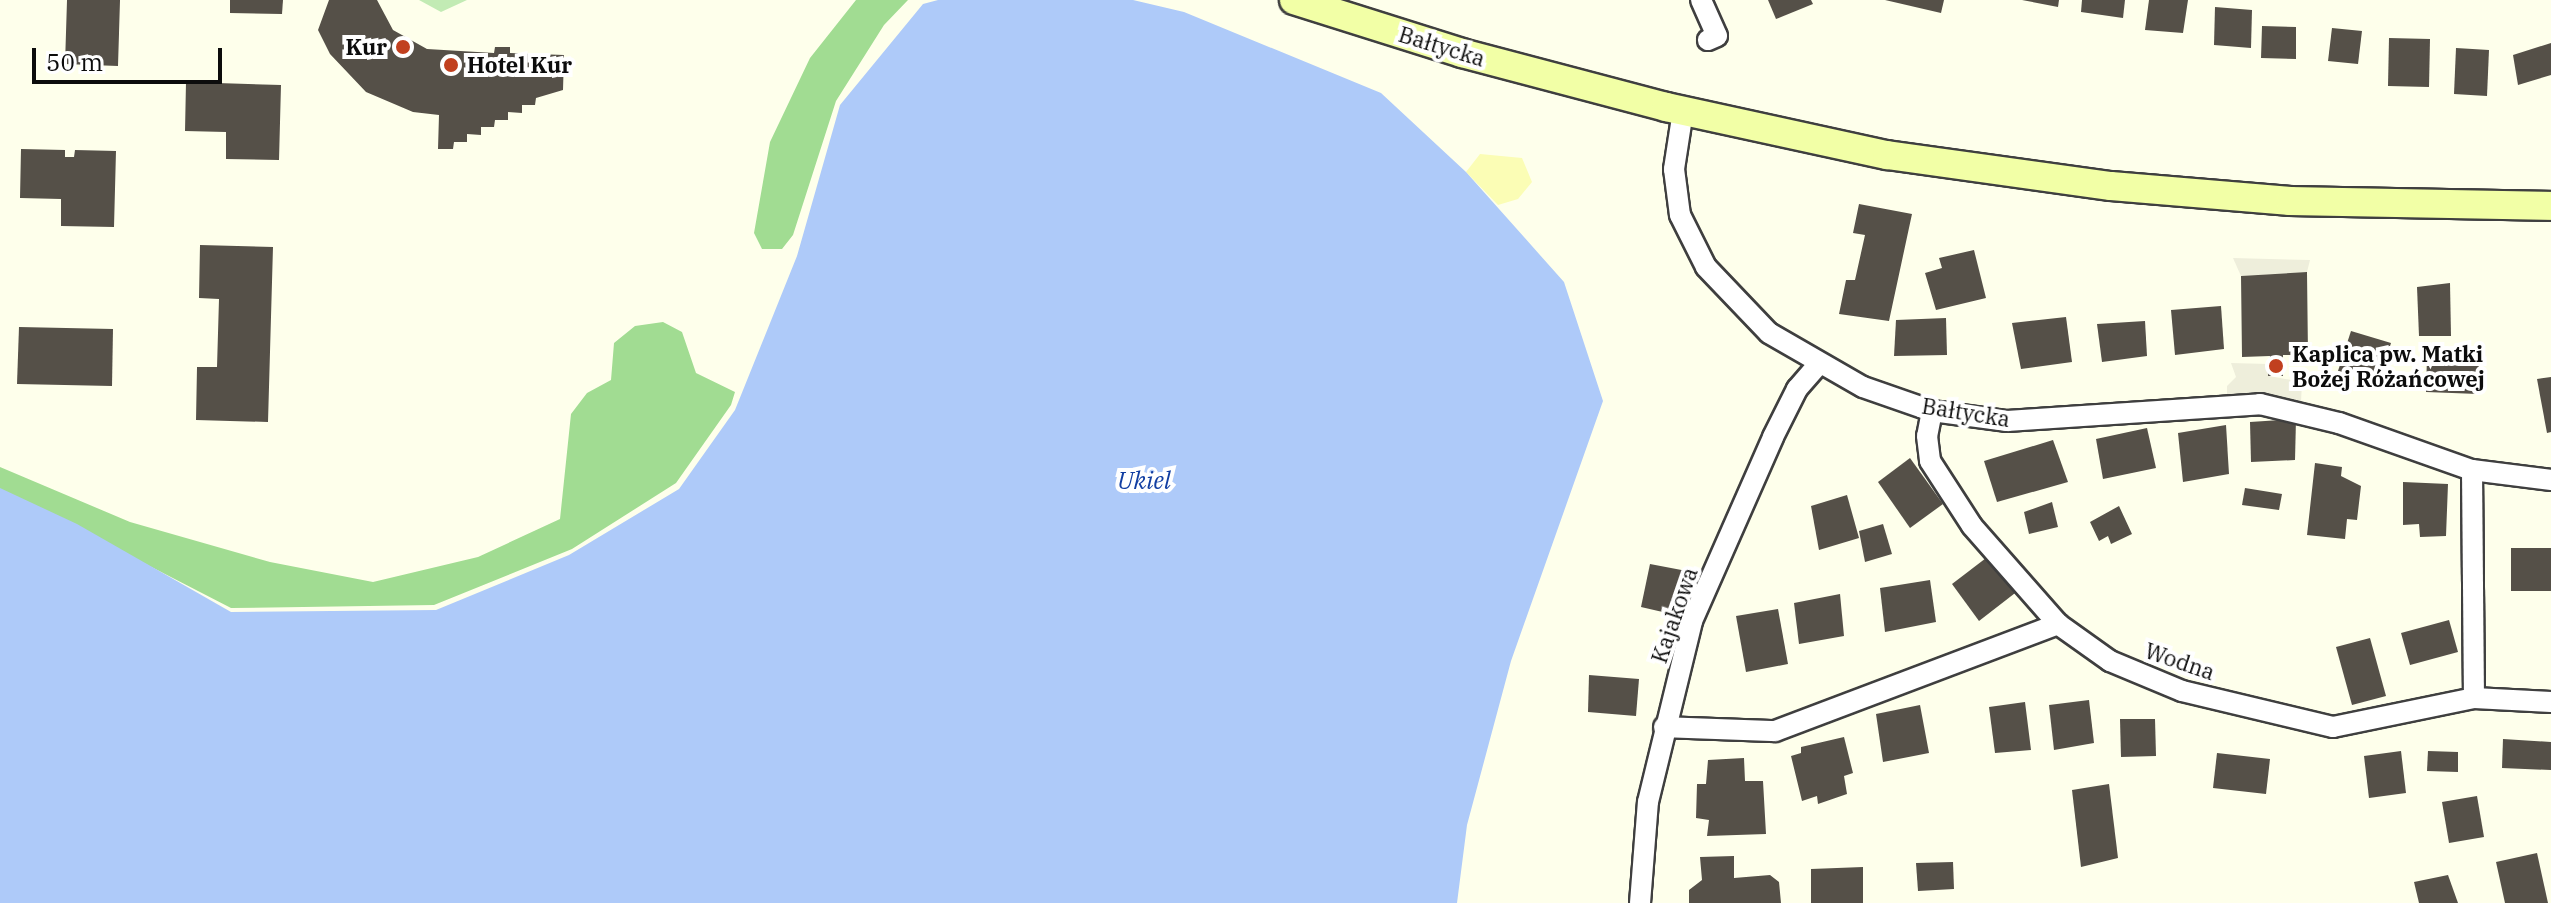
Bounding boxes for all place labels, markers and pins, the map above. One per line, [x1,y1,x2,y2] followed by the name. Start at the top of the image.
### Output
[346,34,387,60] place label: Kur
[394,38,412,56] marker: Kur
[467,52,572,78] place label: Hotel Kur
[442,56,460,74] marker: Hotel Kur
[2292,340,2485,392] place label: Kaplica pw. Matki Bożej Różańcowej
[2267,357,2285,375] marker: Kaplica pw. Matki Bożej Różańcowej

